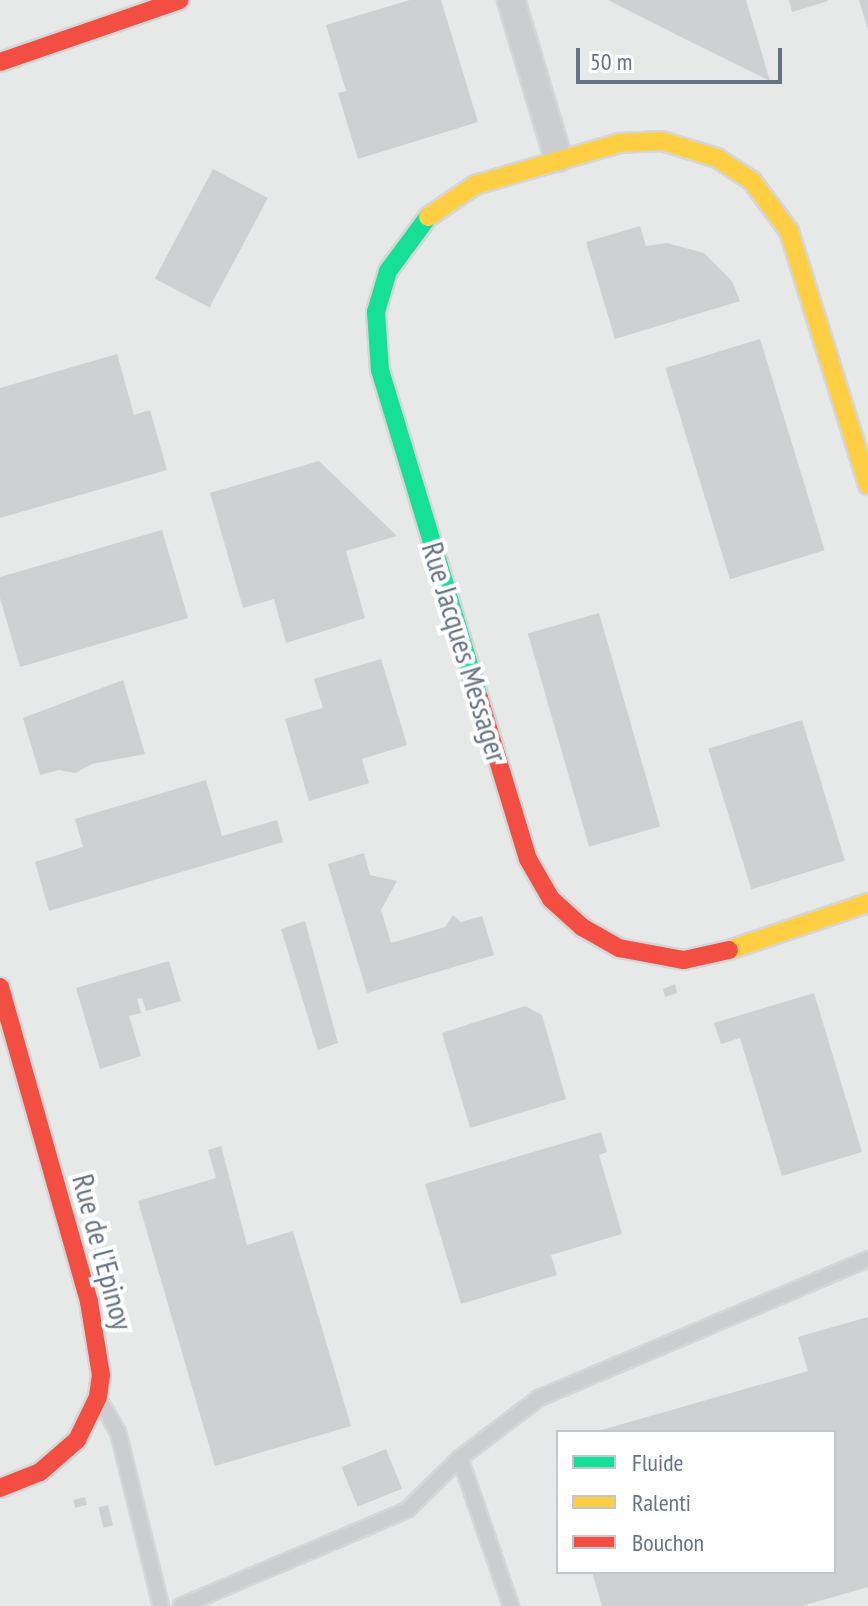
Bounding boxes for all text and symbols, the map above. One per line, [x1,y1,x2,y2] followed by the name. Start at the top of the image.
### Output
[580,32,786,82] scale bar
[590,46,632,77] text: 50 m
[414,538,516,766] street label: Rue Jacques Messager
[65,1170,141,1334] street label: Rue de l'Epinoy
[556,1430,836,1574] legend
[632,1447,683,1478] text: Fluide
[632,1487,691,1518] text: Ralenti
[632,1527,704,1558] text: Bouchon

